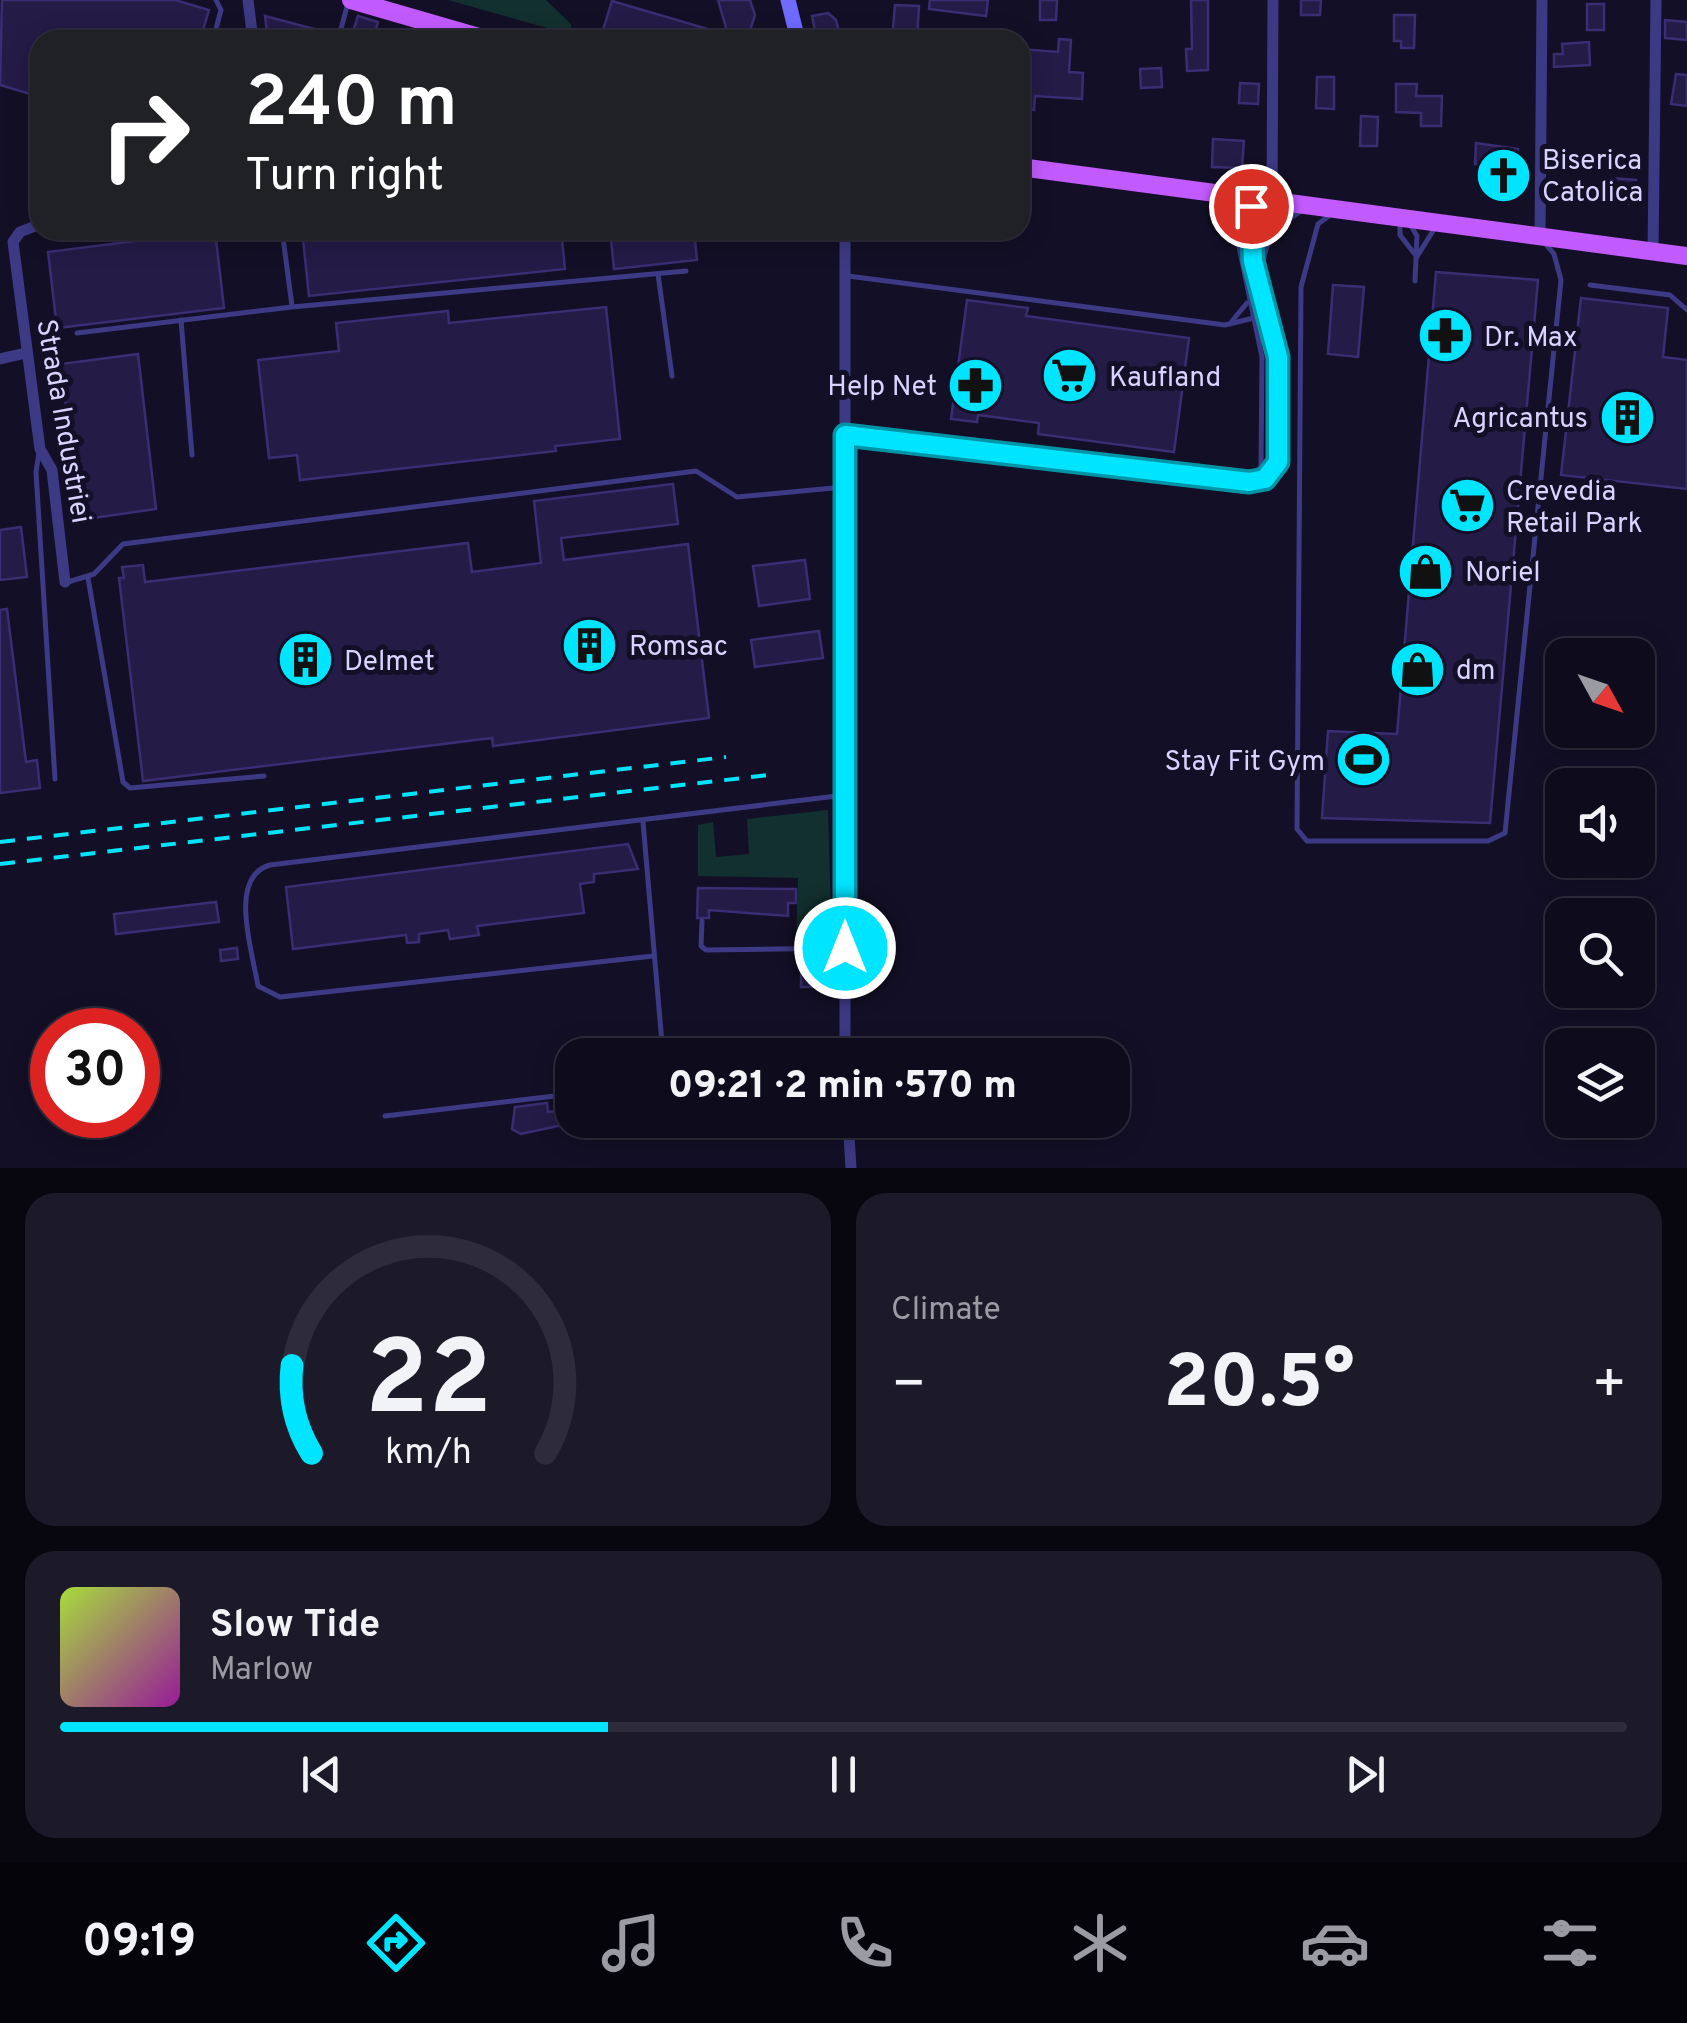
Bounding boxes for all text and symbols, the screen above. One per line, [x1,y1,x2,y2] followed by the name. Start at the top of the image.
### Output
[245,62,458,151] text: 240 m
[80,70,210,200] icon: right
[1542,144,1643,212] place label: Biserica Catolica
[1473,145,1533,205] church icon: Biserica Catolica
[245,149,444,206] text: Turn right
[1209,164,1294,249] pin
[1224,179,1279,234] icon: arrive
[1415,306,1475,366] pharmacy icon: Dr. Max
[26,317,98,526] street label: Strada Industriei
[1484,321,1577,357] place label: Dr. Max
[1040,346,1100,406] supermarket icon: Kaufland
[946,355,1006,415] pharmacy icon: Help Net
[1109,361,1221,397] place label: Kaufland
[827,370,937,406] place label: Help Net
[1597,387,1657,447] building icon: Agricantus
[1453,402,1588,438] place label: Agricantus
[1506,475,1643,543] place label: Crevedia Retail Park
[1437,476,1497,536] supermarket icon: Crevedia Retail Park
[1396,541,1456,601] shop icon: Noriel
[1465,556,1541,592] place label: Noriel
[560,615,620,675] building icon: Romsac
[275,630,335,690] building icon: Delmet
[629,630,728,666] place label: Romsac
[1545,638,1655,748] north arrow
[1545,638,1655,1138] map controls
[1387,639,1447,699] shop icon: dm
[344,645,435,681] place label: Delmet
[1456,654,1495,690] place label: dm
[1334,730,1394,790] sports icon: Stay Fit Gym
[1165,745,1325,781] place label: Stay Fit Gym
[1545,768,1655,878] button: sound
[793,896,897,1000] position arrow
[1545,898,1655,1008] button: search
[30,1008,160,1138] speed limit sign: 30
[1545,1028,1655,1138] button: layers
[668,1063,1017,1112] text: 09:21 · 2 min · 570 m
[891,1291,1001,1331] text: Climate
[364,1319,492,1451] text: 22
[1163,1339,1355,1434] text: 20.5°
[891,1352,926,1422] text: −
[1592,1352,1627,1422] text: +
[385,1431,471,1477] text: km/h
[210,1602,380,1651] text: Slow Tide
[210,1651,313,1691] text: Marlow
[294,1747,349,1802] icon: previous
[816,1747,871,1802] icon: pause
[1338,1747,1393,1802] icon: next
[361,1908,431,1978] icon: directions
[596,1908,666,1978] icon: music
[830,1908,900,1978] icon: phone
[1065,1908,1135,1978] icon: climate
[1300,1908,1370,1978] icon: car
[1535,1908,1605,1978] icon: filters
[82,1915,196,1972] text: 09:19

